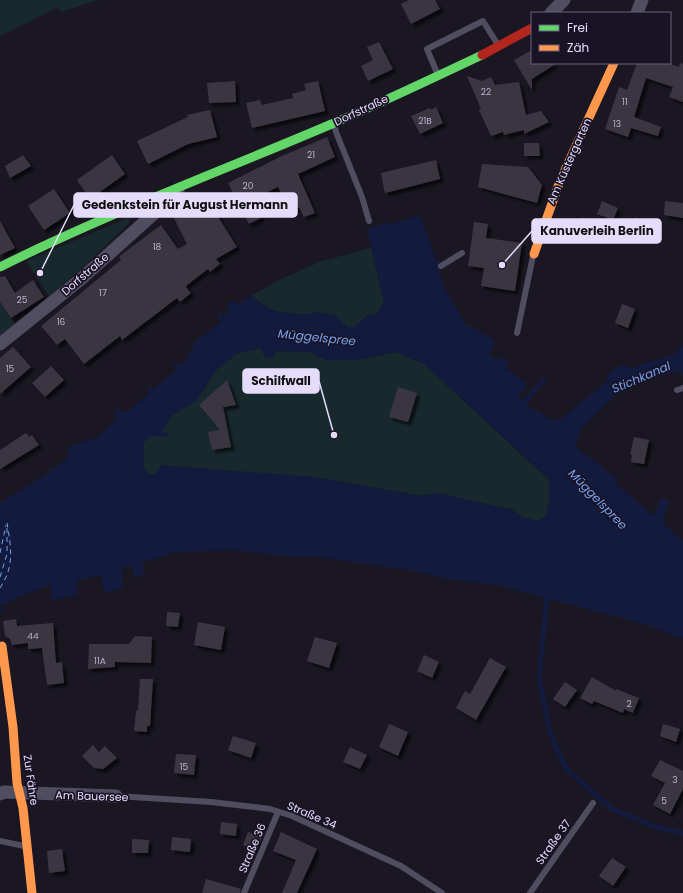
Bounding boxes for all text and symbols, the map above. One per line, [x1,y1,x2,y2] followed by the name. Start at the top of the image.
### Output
[531,12,671,64] legend
[567,19,588,36] text: Frei
[567,39,589,56] text: Zäh
[481,86,491,98] house number: 22
[331,90,391,130] street label: Dorfstraße
[622,96,628,108] house number: 11
[418,115,432,127] house number: 21B
[543,115,595,207] street label: Am Küstergarten
[613,118,621,130] house number: 13
[307,149,315,161] house number: 21
[243,180,254,192] house number: 20
[74,193,297,217] callout: Gedenkstein für August Hermann
[82,196,288,213] text: Gedenkstein für August Hermann
[532,219,661,243] callout: Kanuverleih Berlin
[540,222,654,239] text: Kanuverleih Berlin
[153,241,162,253] house number: 18
[58,249,112,299] street label: Dorfstraße
[99,287,107,299] house number: 17
[17,294,28,306] house number: 25
[57,316,66,328] house number: 16
[277,324,357,350] water label: Müggelspree
[609,357,673,397] water label: Stichkanal
[6,363,15,375] house number: 15
[243,369,319,393] callout: Schilfwall
[251,372,311,389] text: Schilfwall
[565,465,632,533] water label: Müggelspree
[27,630,39,642] house number: 44
[94,655,106,667] house number: 11A
[626,698,632,710] house number: 2
[20,754,42,807] street label: Zur Fähre
[180,761,189,773] house number: 15
[672,774,678,786] house number: 3
[55,787,129,805] street label: Am Bauersee
[661,795,667,807] house number: 5
[285,797,339,833] street label: Straße 34
[532,816,574,868] street label: Straße 37
[234,821,270,875] street label: Straße 36

